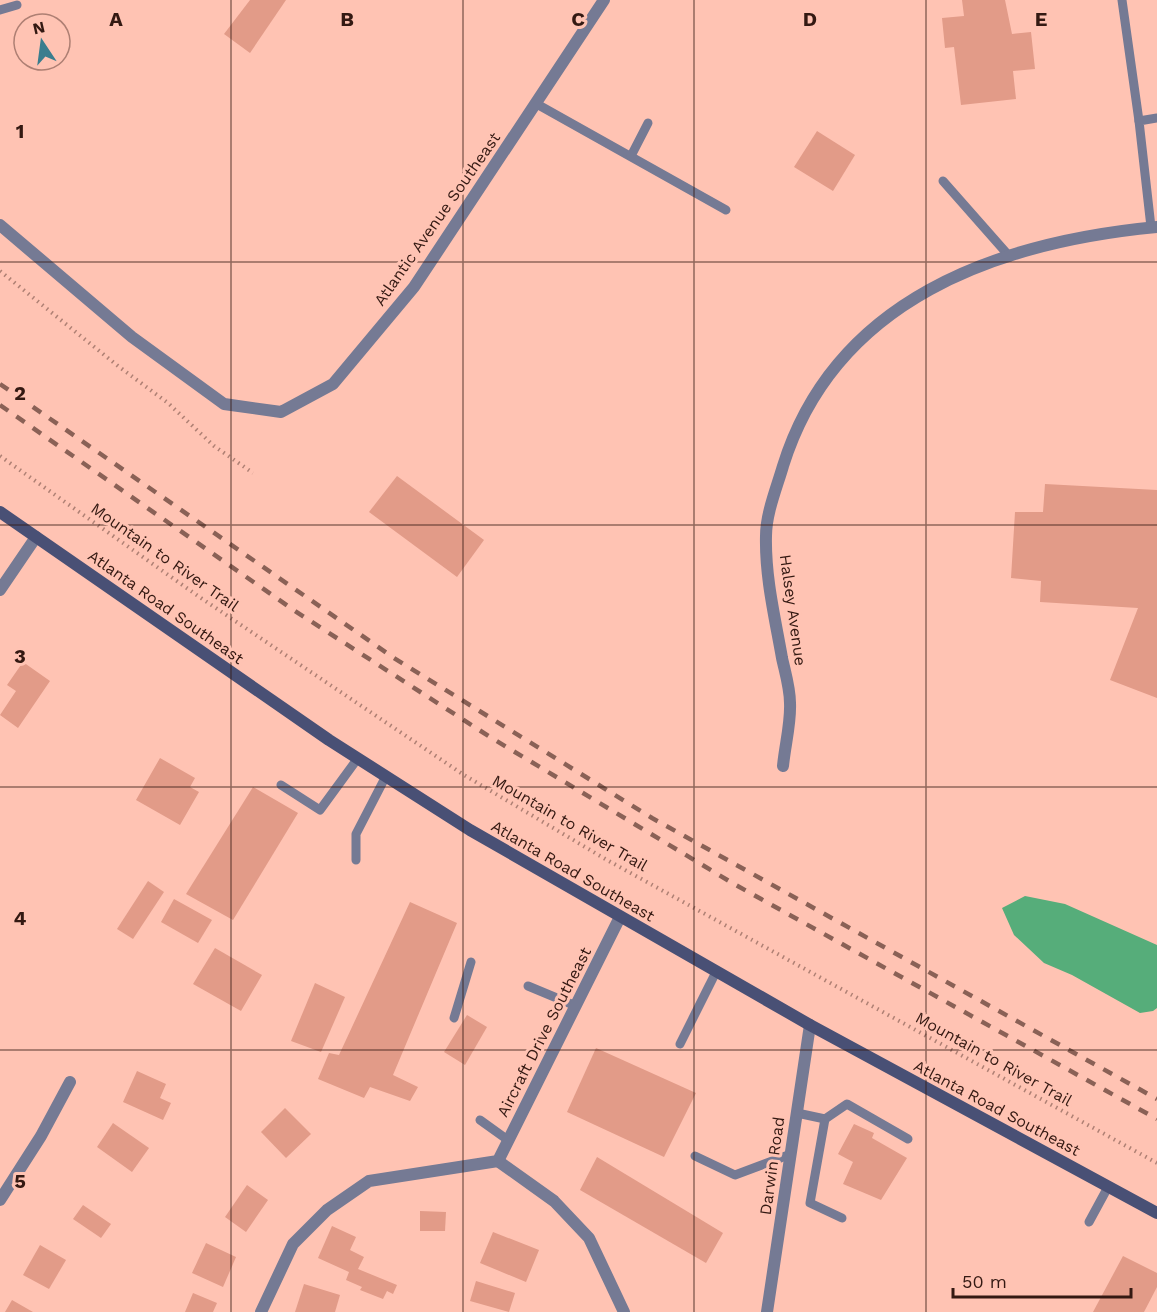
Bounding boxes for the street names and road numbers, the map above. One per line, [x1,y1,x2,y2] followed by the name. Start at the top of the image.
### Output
[370,129,504,309] street label: Atlantic Avenue Southeast
[87,499,243,615] street label: Mountain to River Trail
[85,546,248,668] street label: Atlanta Road Southeast
[776,553,810,667] street label: Halsey Avenue
[489,771,651,875] street label: Mountain to River Trail
[488,816,658,926] street label: Atlanta Road Southeast
[493,944,595,1120] street label: Aircraft Drive Southeast
[912,1008,1076,1110] street label: Mountain to River Trail
[911,1056,1084,1160] street label: Atlanta Road Southeast
[756,1116,788,1216] street label: Darwin Road

